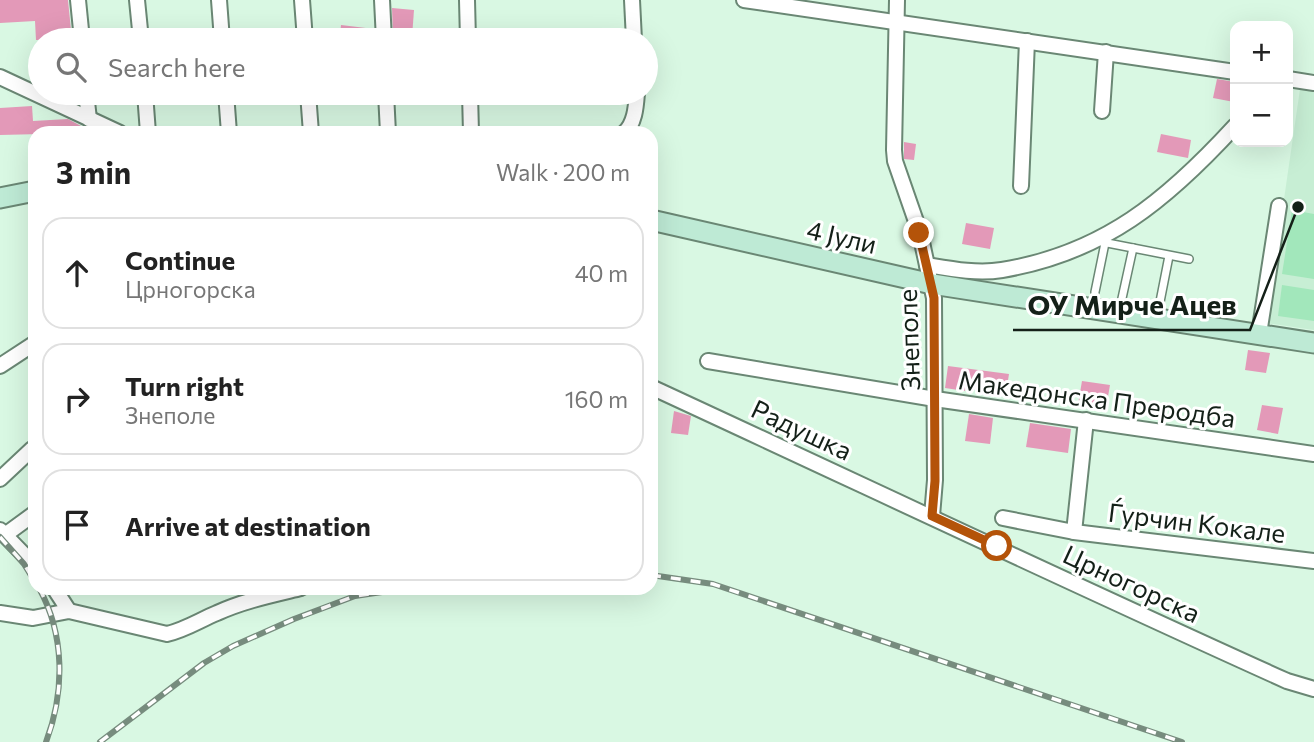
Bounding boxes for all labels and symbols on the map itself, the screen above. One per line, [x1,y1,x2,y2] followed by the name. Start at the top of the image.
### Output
[804,213,880,259] street label: 4 Јули
[903,217,934,248] route end
[1013,281,1250,330] callout: ОУ Мирче Ацев
[1028,287,1236,321] text: ОУ Мирче Ацев
[891,288,925,392] street label: Знеполе
[957,363,1237,433] street label: Македонска Преродба
[747,392,857,466] street label: Радушка
[1107,496,1287,548] street label: Ѓурчин Кокале
[981,530,1012,561] route start
[1059,538,1205,628] street label: Црногорска

